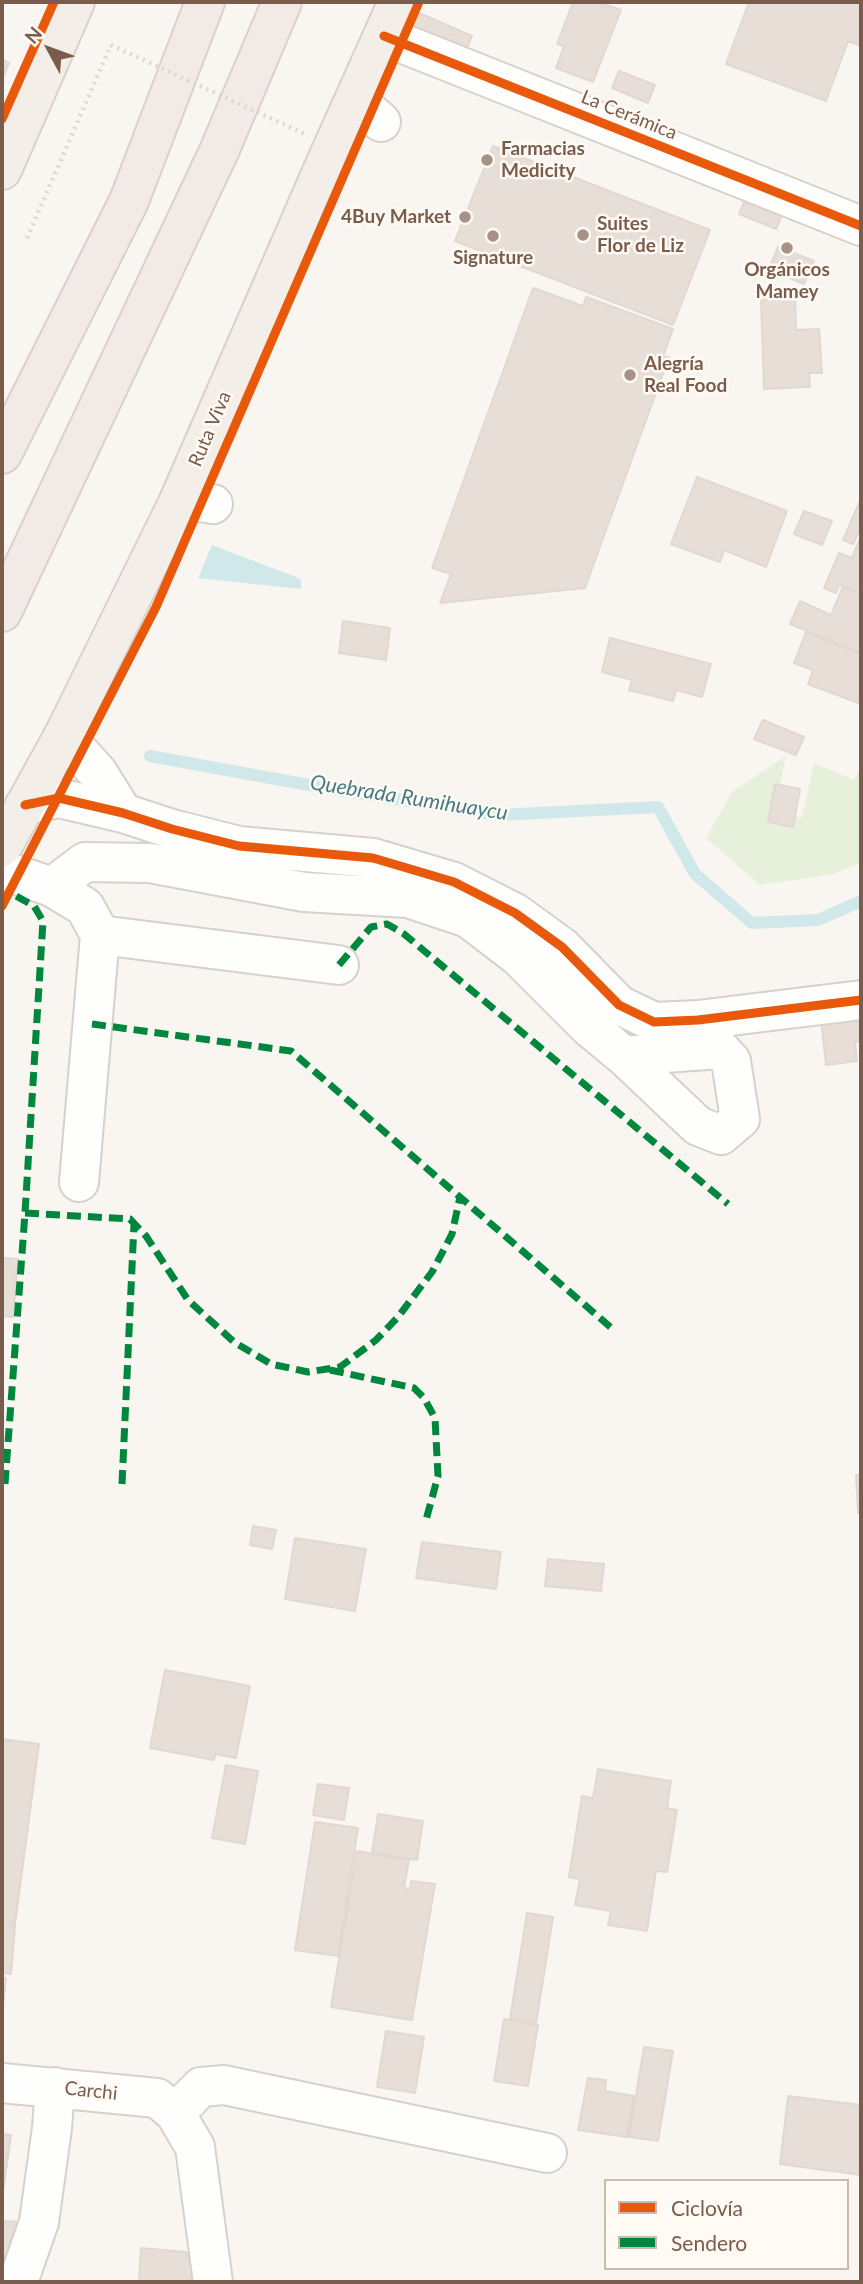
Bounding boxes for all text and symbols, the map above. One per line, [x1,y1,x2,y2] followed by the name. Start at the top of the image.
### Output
[14,14,84,84] north arrow
[19,22,46,48] text: N
[578,85,680,145] street label: La Cerámica
[501,138,585,182] place label: Farmacias Medicity
[479,152,495,168] marker: Farmacias Medicity
[341,206,451,228] place label: 4Buy Market
[457,209,473,225] marker: 4Buy Market
[597,213,684,257] place label: Suites Flor de Liz
[575,227,591,243] marker: Suites Flor de Liz
[485,228,501,244] marker: Signature
[779,240,795,256] marker: Orgánicos Mamey
[453,247,533,269] place label: Signature
[744,259,830,303] place label: Orgánicos Mamey
[644,353,727,397] place label: Alegría Real Food
[622,367,638,383] marker: Alegría Real Food
[184,388,236,470] street label: Ruta Viva
[308,770,510,826] water label: Quebrada Rumihuaycu
[64,2077,118,2105] street label: Carchi
[604,2179,849,2270] legend
[671,2195,743,2220] text: Ciclovía
[671,2230,747,2255] text: Sendero

